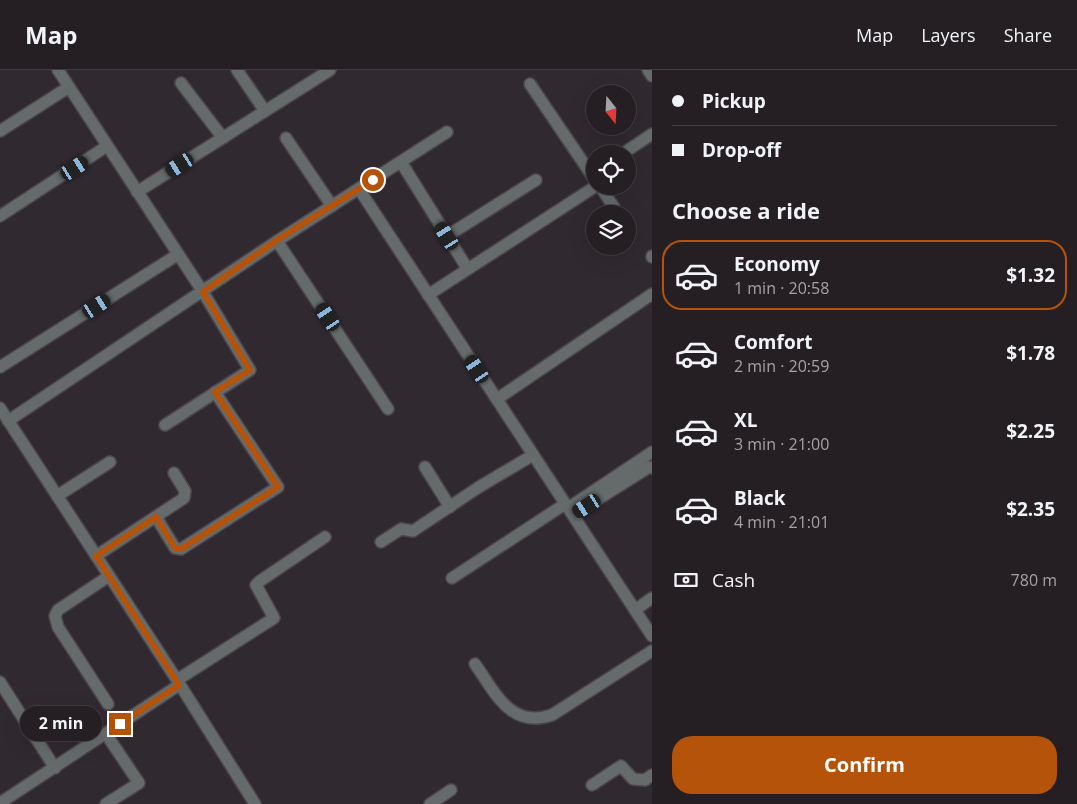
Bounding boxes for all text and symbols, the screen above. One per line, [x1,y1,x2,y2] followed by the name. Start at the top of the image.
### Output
[25,18,77,51] text: Map
[856,23,893,47] text: Map
[921,23,976,47] text: Layers
[1004,23,1052,47] text: Share
[586,85,636,135] north arrow
[586,85,636,255] map controls
[702,88,766,114] text: Pickup
[702,137,781,163] text: Drop-off
[586,145,636,195] button: locate
[163,151,196,179] car
[58,154,91,182] car
[362,169,384,191] route start
[672,195,820,225] text: Choose a ride
[586,205,636,255] button: layers
[432,219,461,253] car
[734,251,820,277] text: Economy
[674,253,719,298] icon: car
[1006,262,1055,288] text: $1.32
[734,277,829,299] text: 1 min · 20:58
[80,292,113,320] car
[313,300,342,334] car
[734,329,813,355] text: Comfort
[674,331,719,376] icon: car
[1006,340,1055,366] text: $1.78
[462,352,491,386] car
[734,355,829,377] text: 2 min · 20:59
[734,407,757,433] text: XL
[674,409,719,454] icon: car
[1006,418,1055,444] text: $2.25
[734,433,829,455] text: 3 min · 21:00
[734,485,786,511] text: Black
[674,487,719,532] icon: car
[570,492,603,520] car
[1006,496,1055,522] text: $2.35
[734,511,829,533] text: 4 min · 21:01
[672,566,700,594] icon: cash
[712,567,755,593] text: Cash
[1011,569,1057,591] text: 780 m
[20,706,102,742] callout: 2 min
[39,712,83,734] text: 2 min
[109,713,131,735] route end
[672,736,1057,794] button: Confirm

